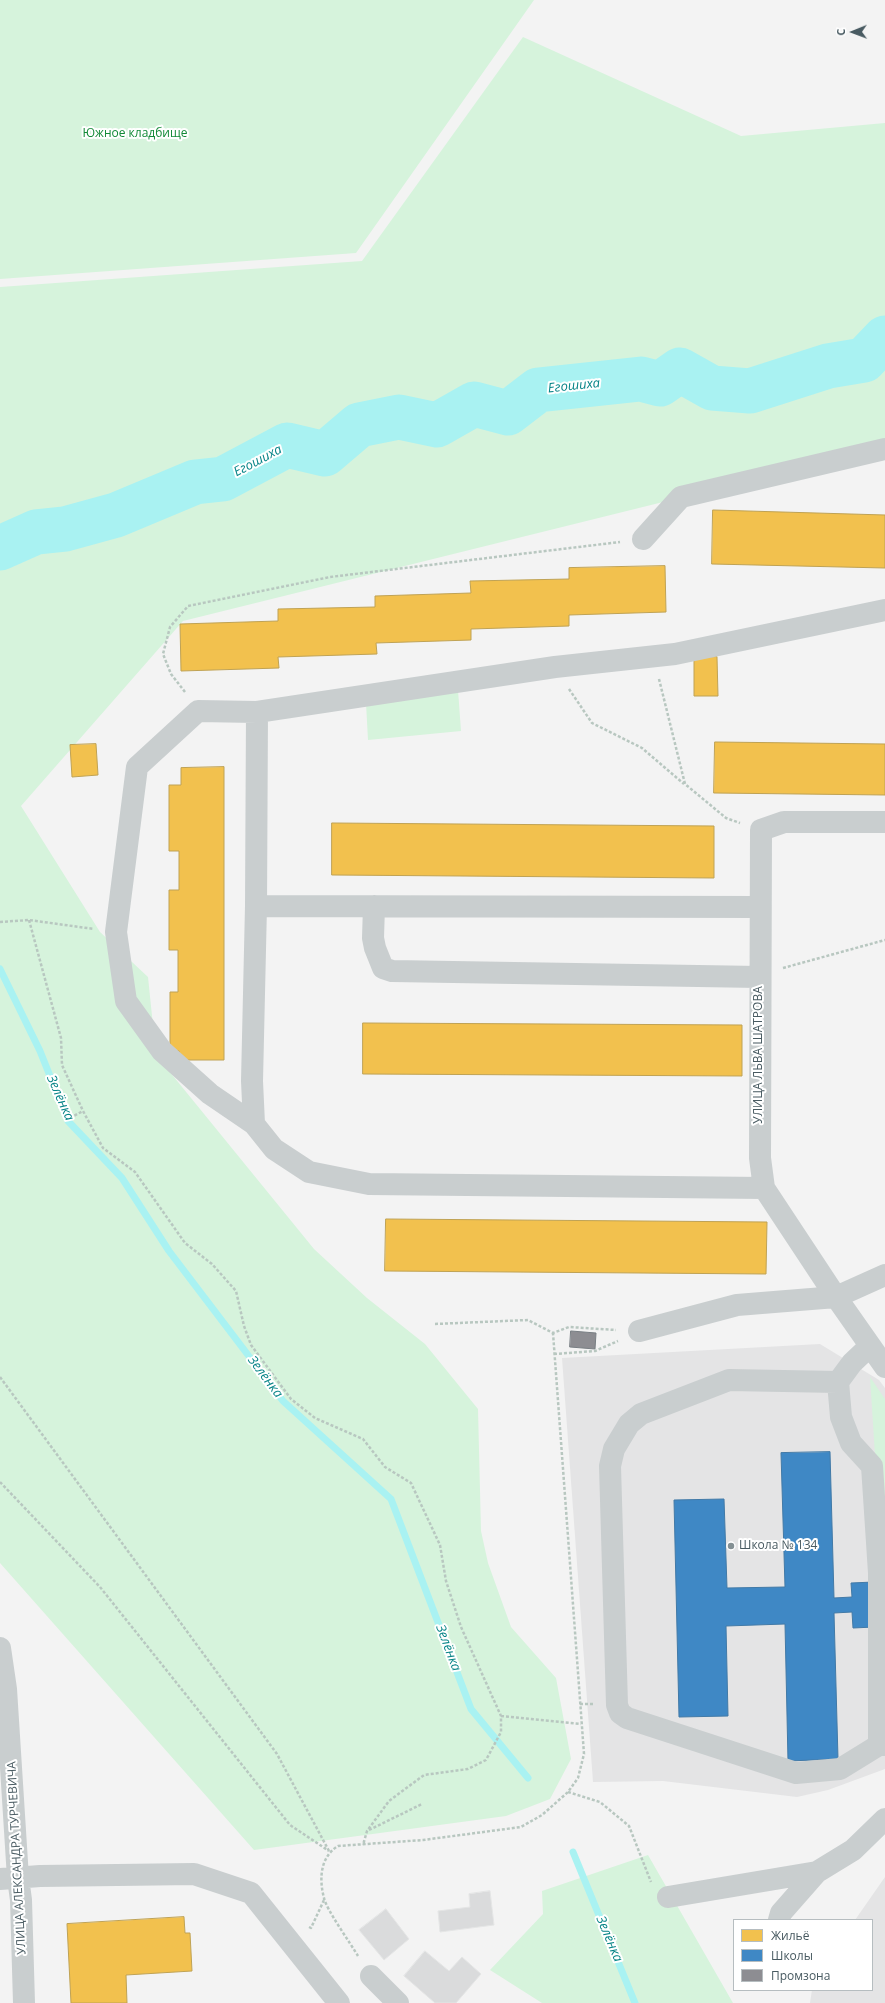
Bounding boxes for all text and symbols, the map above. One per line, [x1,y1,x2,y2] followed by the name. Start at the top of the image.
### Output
[833,12,873,52] north arrow
[833,29,848,36] text: С
[83,127,187,141] park label: Южное кладбище
[547,376,601,396] water label: Егошиха
[231,442,285,480] water label: Егошиха
[752,986,766,1124] street label: УЛИЦА ЛЬВА ШАТРОВА
[43,1073,77,1123] water label: Зелёнка
[244,1353,286,1401] water label: Зелёнка
[739,1539,817,1553] place label: Школа № 134
[726,1541,736,1551] marker: Школа № 134
[432,1623,464,1673] water label: Зелёнка
[5,1761,29,1955] street label: УЛИЦА АЛЕКСАНДРА ТУРЧЕВИЧА
[592,1914,626,1964] water label: Зелёнка
[733,1919,873,1991] legend
[771,1927,809,1944] text: Жильё
[771,1947,813,1964] text: Школы
[771,1967,830,1984] text: Промзона

